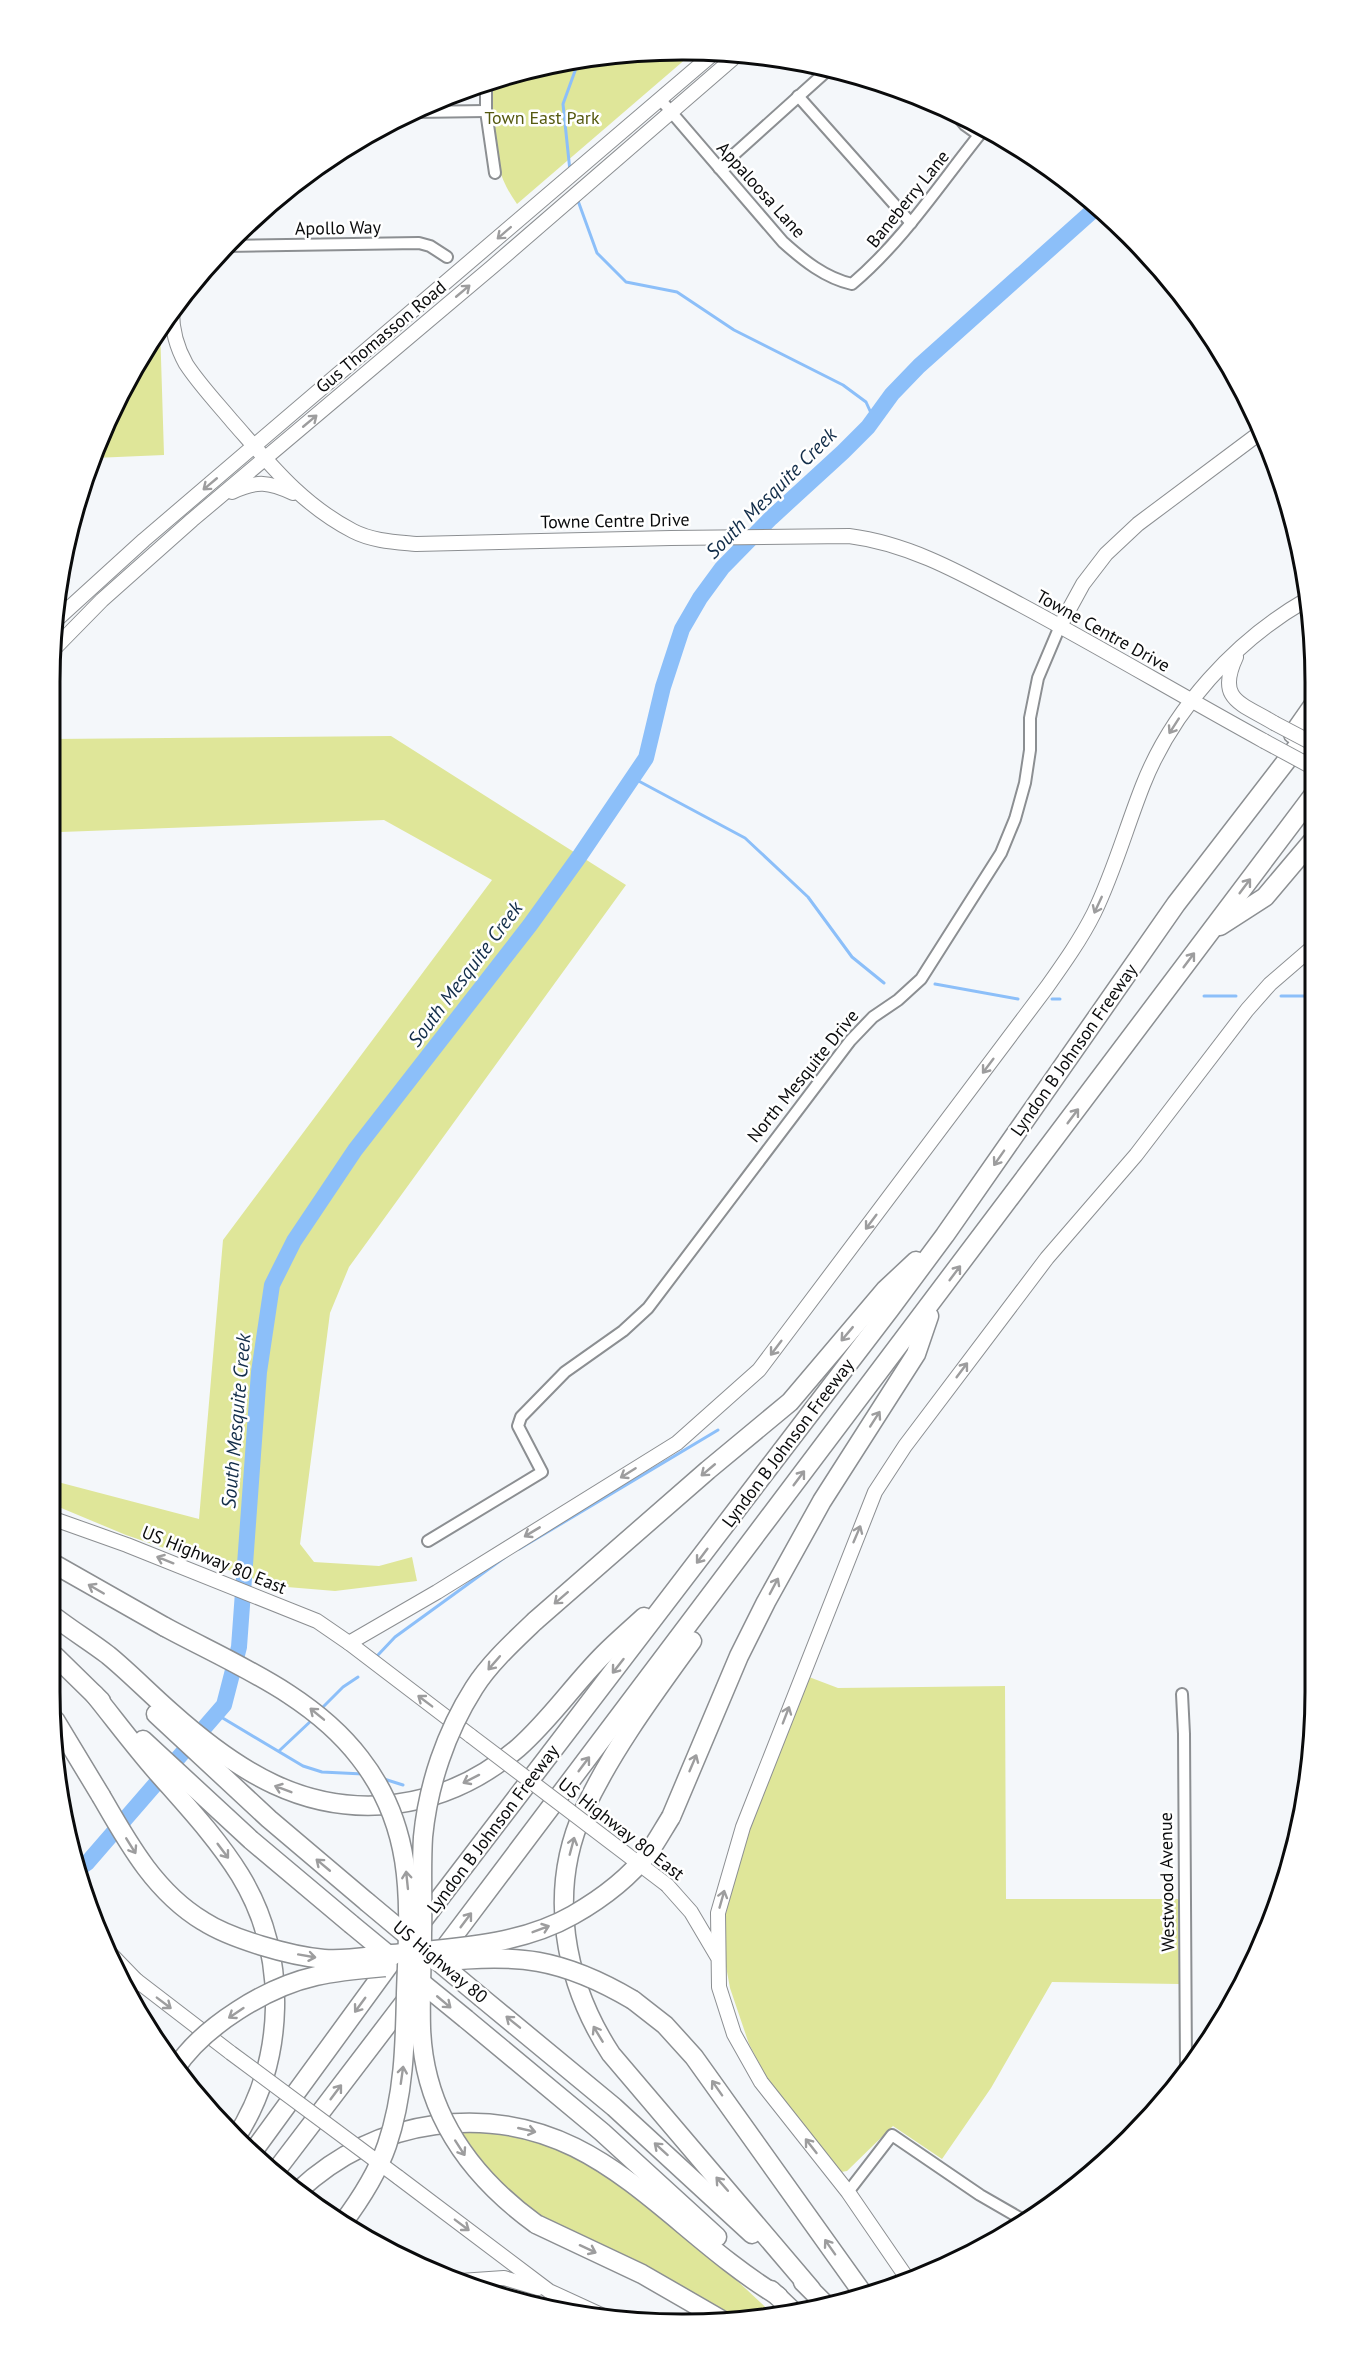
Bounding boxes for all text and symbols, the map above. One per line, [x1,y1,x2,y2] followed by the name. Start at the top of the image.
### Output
[484,106,600,129] park label: Town East Park
[712,137,811,243] street label: Appaloosa Lane
[861,145,954,252] street label: Baneberry Lane
[295,215,382,240] street label: Apollo Way
[497,226,512,240] one-way arrow
[311,275,451,398] street label: Gus Thomasson Road
[455,284,470,298] one-way arrow
[302,414,317,428] one-way arrow
[700,421,843,564] water label: South Mesquite Creek
[203,477,218,491] one-way arrow
[540,508,690,533] street label: Towne Centre Drive
[1032,584,1174,677] street label: Towne Centre Drive
[1168,717,1180,734] one-way arrow
[1239,878,1251,894] one-way arrow
[402,895,529,1052] water label: South Mesquite Creek
[1091,895,1103,913] one-way arrow
[1183,952,1196,968] one-way arrow
[1005,958,1142,1140] street label: Lyndon B Johnson Freeway
[742,1005,863,1147] street label: North Mesquite Drive
[982,1057,995,1073] one-way arrow
[1066,1108,1079,1124] one-way arrow
[993,1150,1005,1166] one-way arrow
[865,1213,878,1229] one-way arrow
[949,1265,961,1281] one-way arrow
[840,1326,854,1341] one-way arrow
[215,1331,257,1509] water label: South Mesquite Creek
[770,1339,782,1355] one-way arrow
[717,1353,859,1532] street label: Lyndon B Johnson Freeway
[955,1363,968,1379] one-way arrow
[869,1411,881,1427] one-way arrow
[701,1463,716,1477] one-way arrow
[620,1467,637,1479] one-way arrow
[793,1471,805,1487] one-way arrow
[139,1520,290,1599] street label: US Highway 80 East
[852,1525,863,1544] one-way arrow
[524,1526,541,1538] one-way arrow
[695,1548,708,1564] one-way arrow
[156,1554,175,1565] one-way arrow
[769,1577,781,1595] one-way arrow
[88,1583,105,1595] one-way arrow
[554,1591,569,1605] one-way arrow
[487,1656,501,1671] one-way arrow
[612,1657,624,1673] one-way arrow
[417,1694,433,1707] one-way arrow
[309,1707,325,1720] one-way arrow
[781,1707,792,1725] one-way arrow
[422,1739,564,1918] street label: Lyndon B Johnson Freeway
[689,1754,700,1772] one-way arrow
[578,1757,590,1773] one-way arrow
[554,1772,689,1885] street label: US Highway 80 East
[462,1774,480,1786] one-way arrow
[274,1783,293,1794] one-way arrow
[1154,1812,1179,1952] street label: Westwood Avenue
[125,1837,137,1854] one-way arrow
[567,1837,579,1856] one-way arrow
[217,1843,229,1859] one-way arrow
[315,1859,331,1872] one-way arrow
[401,1871,412,1891] one-way arrow
[717,1890,728,1909] one-way arrow
[460,1912,472,1928] one-way arrow
[388,1915,493,2008] street label: US Highway 80
[531,1923,550,1934] one-way arrow
[297,1951,317,1962] one-way arrow
[436,1995,452,2008] one-way arrow
[156,1996,172,2009] one-way arrow
[354,1996,366,2012] one-way arrow
[228,2007,245,2019] one-way arrow
[505,2016,521,2029] one-way arrow
[592,2026,604,2043] one-way arrow
[397,2065,408,2085] one-way arrow
[711,2081,723,2097] one-way arrow
[330,2085,343,2101] one-way arrow
[517,2124,536,2136] one-way arrow
[805,2138,818,2154] one-way arrow
[454,2140,467,2157] one-way arrow
[654,2142,669,2156] one-way arrow
[715,2177,729,2192] one-way arrow
[453,2219,469,2231] one-way arrow
[824,2240,836,2256] one-way arrow
[579,2244,597,2256] one-way arrow

